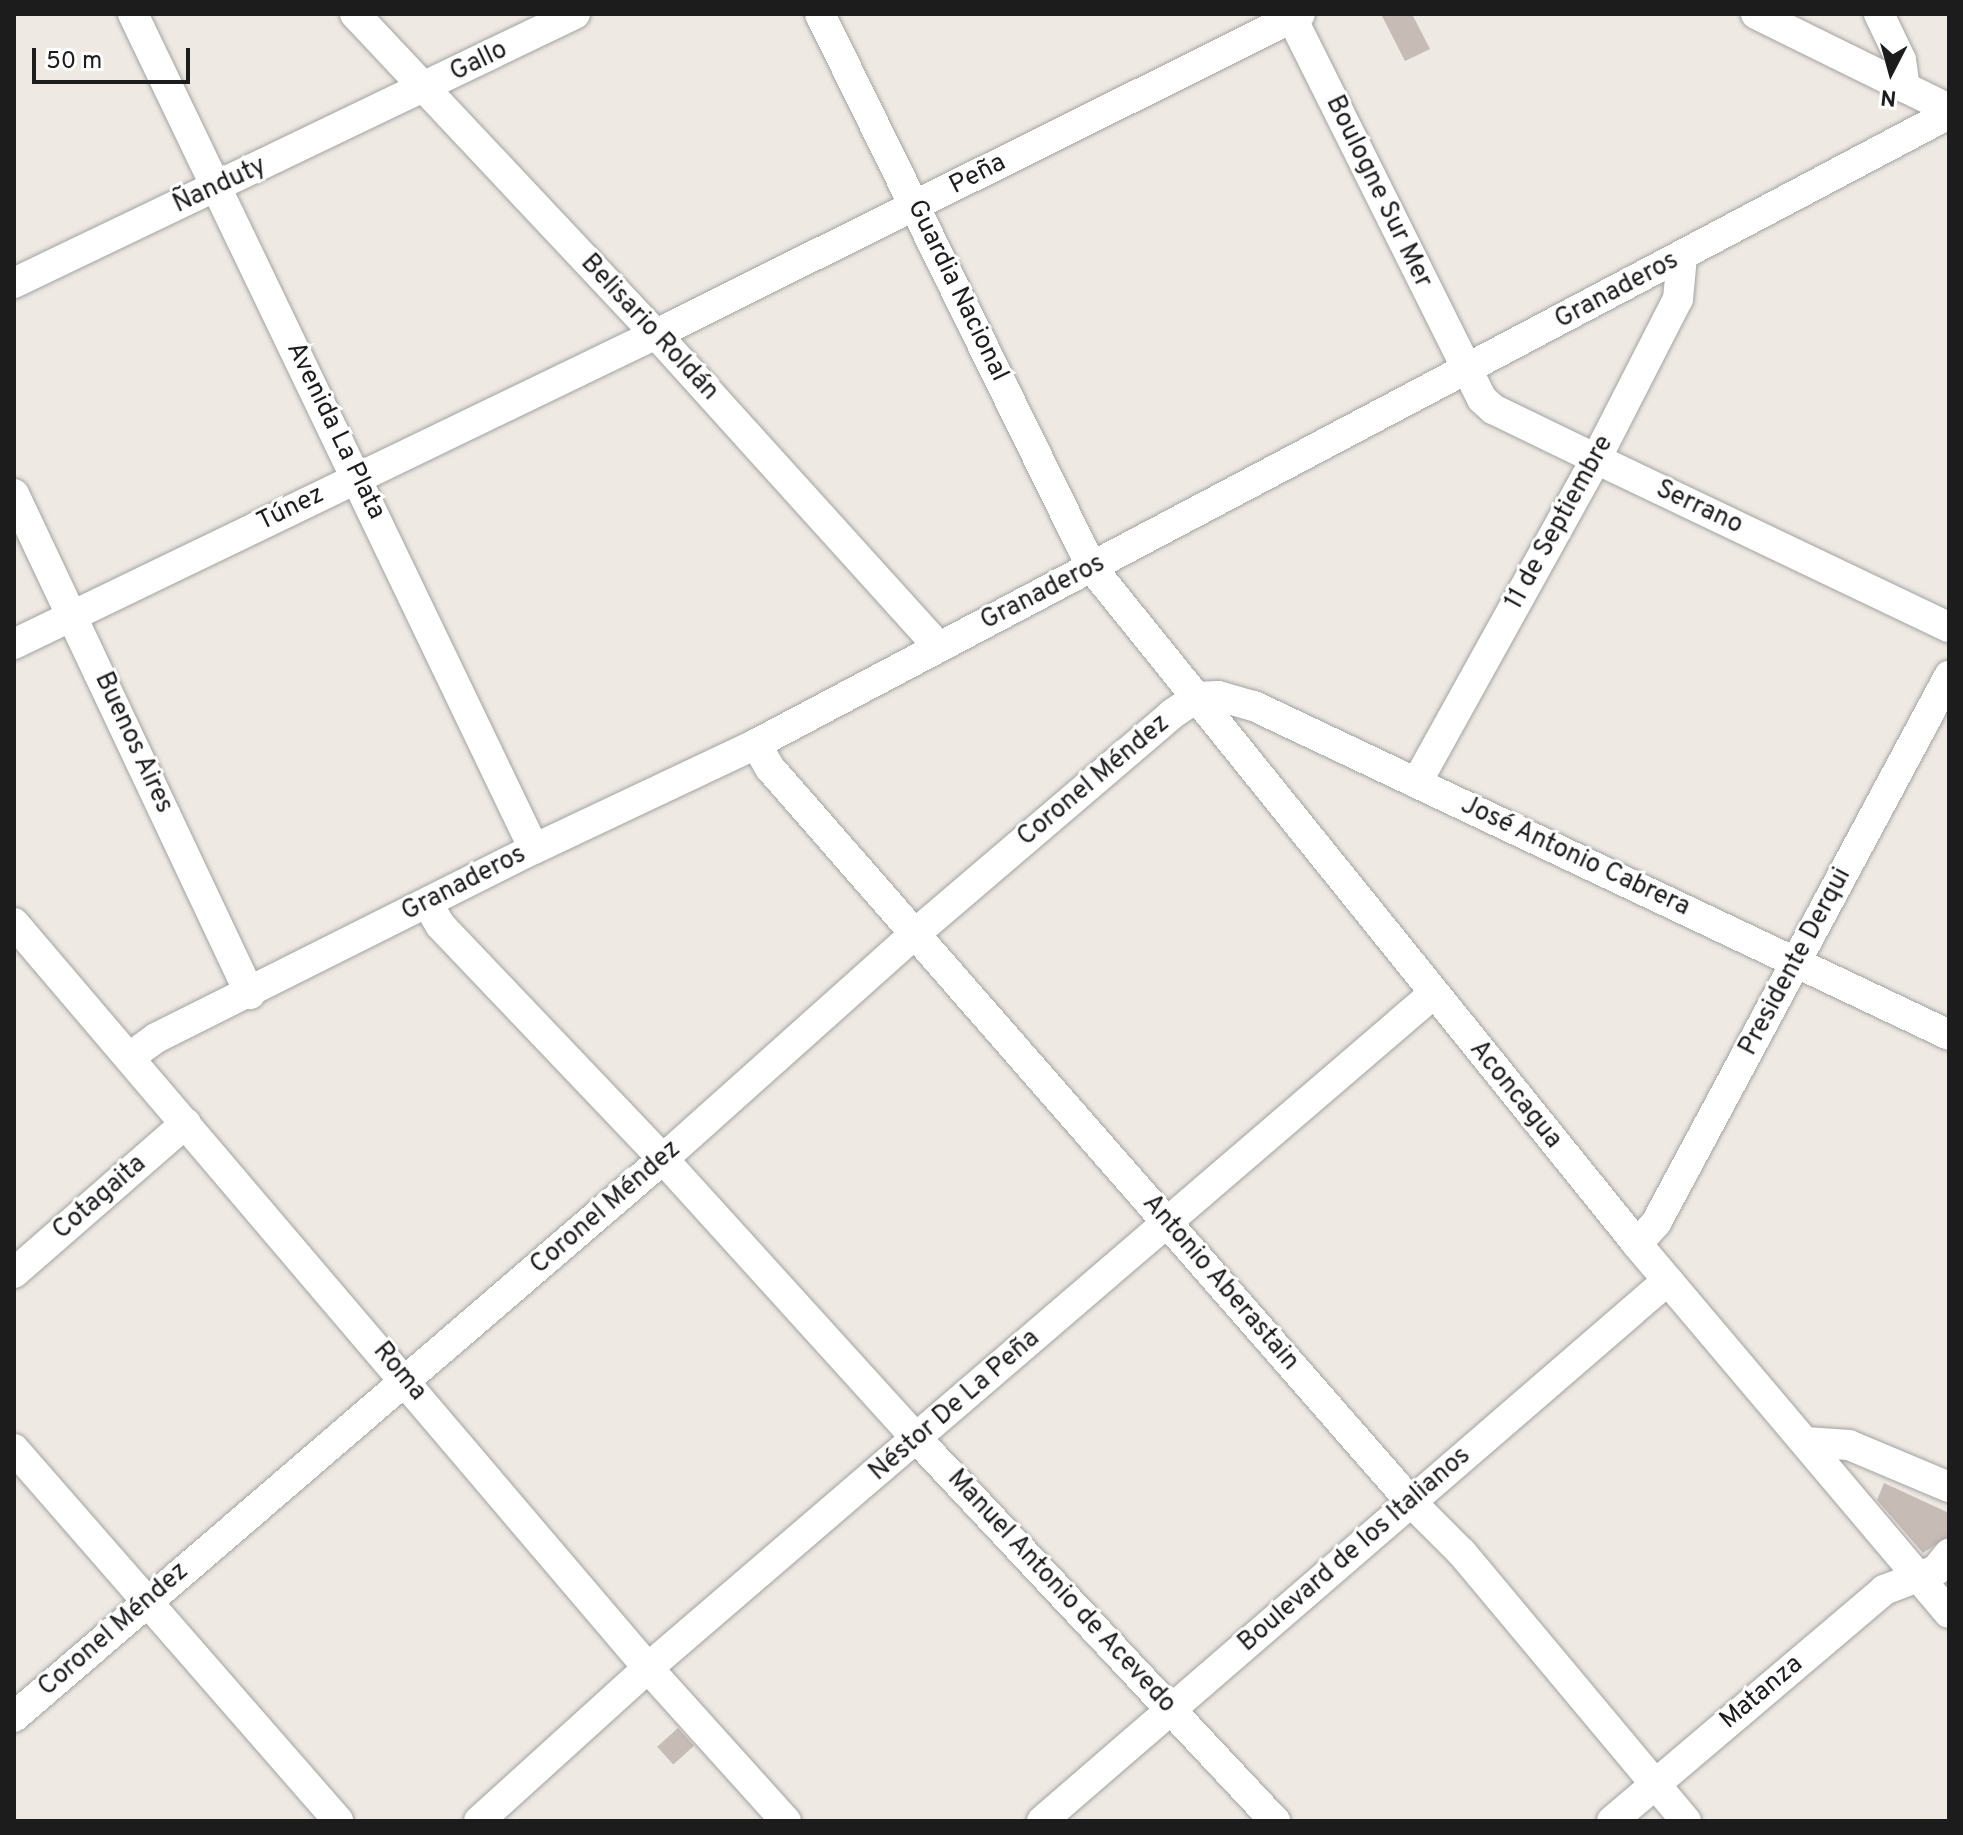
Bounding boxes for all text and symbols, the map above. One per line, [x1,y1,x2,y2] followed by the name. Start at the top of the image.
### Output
[36,32,194,82] scale bar
[1851,32,1931,112] north arrow
[445,35,513,89] street label: Gallo
[46,47,102,77] text: 50 m
[1879,82,1898,111] text: N
[1318,91,1438,293] street label: Boulogne Sur Mer
[945,148,1011,202] street label: Peña
[169,151,271,221] street label: Ñanduty
[900,195,1014,387] street label: Guardia Nacional
[1550,246,1684,336] street label: Granaderos
[573,248,725,408] street label: Belisario Roldán
[279,337,391,525] street label: Avenida La Plata
[1499,431,1621,615] street label: 11 de Septiembre
[1650,474,1748,542] street label: Serrano
[252,479,330,539] street label: Túnez
[976,548,1110,638] street label: Granaderos
[87,667,179,819] street label: Buenos Aires
[1012,708,1176,854] street label: Coronel Méndez
[1455,790,1695,924] street label: José Antonio Cabrera
[397,839,531,929] street label: Granaderos
[1733,863,1859,1061] street label: Presidente Derqui
[1462,1035,1568,1155] street label: Aconcagua
[525,1134,687,1282] street label: Coronel Méndez
[47,1149,153,1247] street label: Cotagaita
[1135,1188,1305,1378] street label: Antonio Aberastain
[863,1324,1047,1488] street label: Néstor De La Peña
[366,1336,432,1408] street label: Roma
[1233,1441,1477,1659] street label: Boulevard de los Italianos
[939,1463,1183,1721] street label: Manuel Antonio de Acevedo
[33,1556,195,1704] street label: Coronel Méndez
[1714,1649,1810,1737] street label: Matanza

